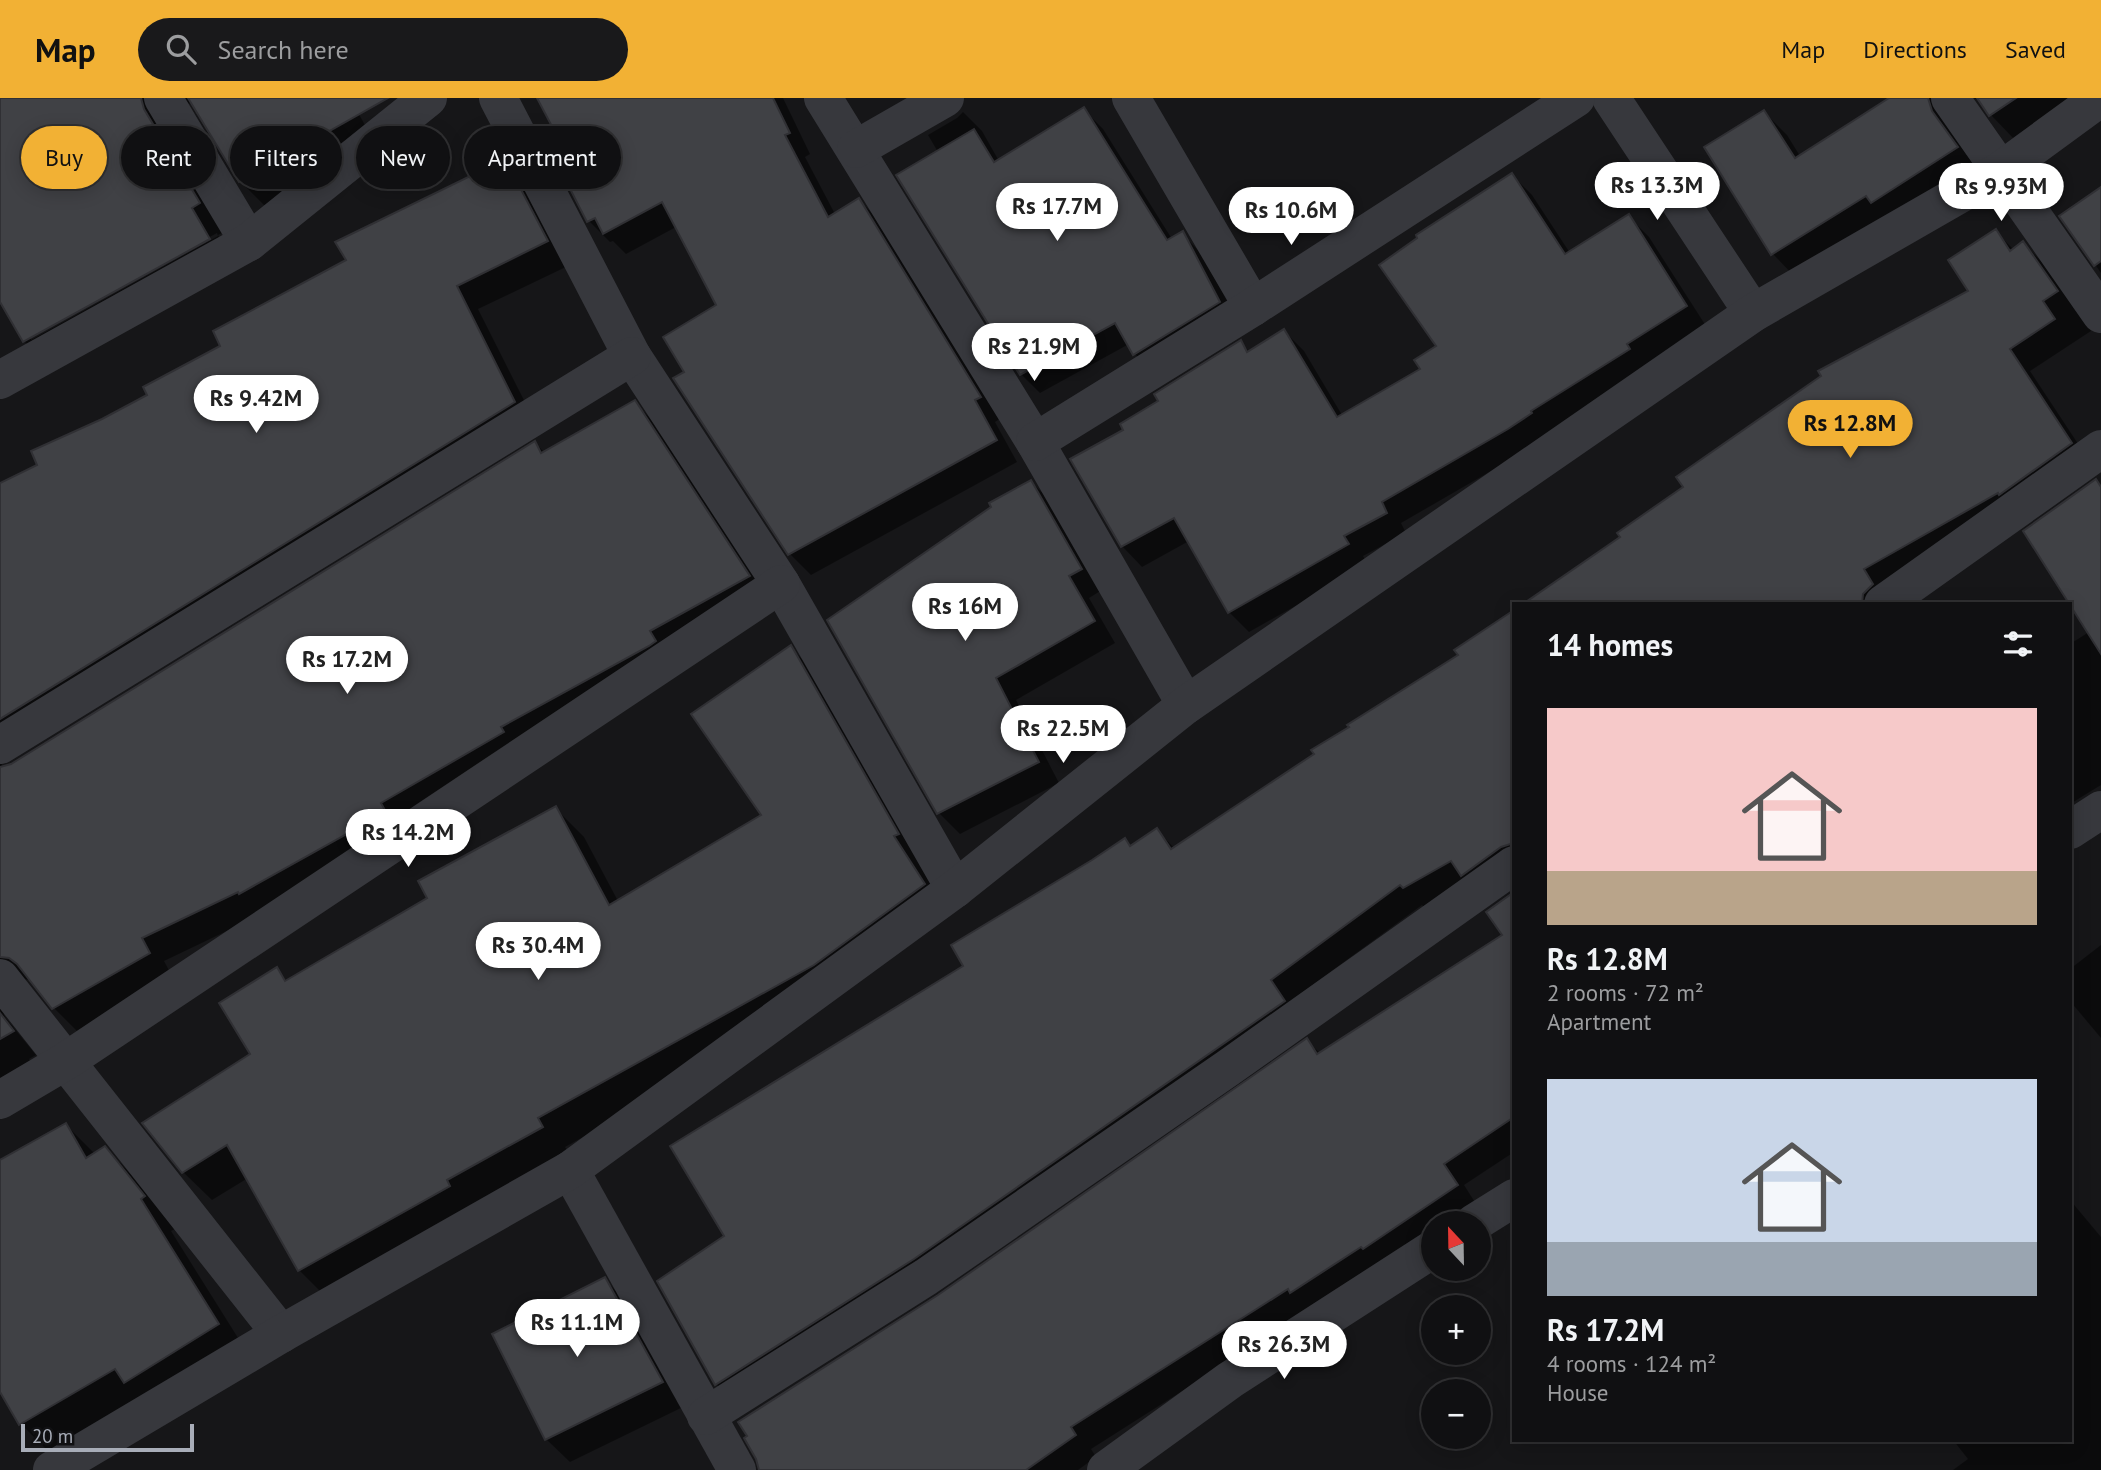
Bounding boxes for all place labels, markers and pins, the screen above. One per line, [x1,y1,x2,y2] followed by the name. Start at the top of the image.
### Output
[1585,162,1729,222] pin: Rs 13.3M
[1929,164,2073,223] pin: Rs 9.93M
[985,184,1129,243] pin: Rs 17.7M
[1219,188,1363,247] pin: Rs 10.6M
[962,324,1106,383] pin: Rs 21.9M
[184,376,328,435] pin: Rs 9.42M
[1778,400,1922,460] pin: Rs 12.8M
[908,584,1022,643] pin: Rs 16M
[275,636,419,696] pin: Rs 17.2M
[991,706,1135,765] pin: Rs 22.5M
[336,810,480,869] pin: Rs 14.2M
[466,922,610,982] pin: Rs 30.4M
[505,1300,649,1359] pin: Rs 11.1M
[1212,1322,1356,1381] pin: Rs 26.3M

